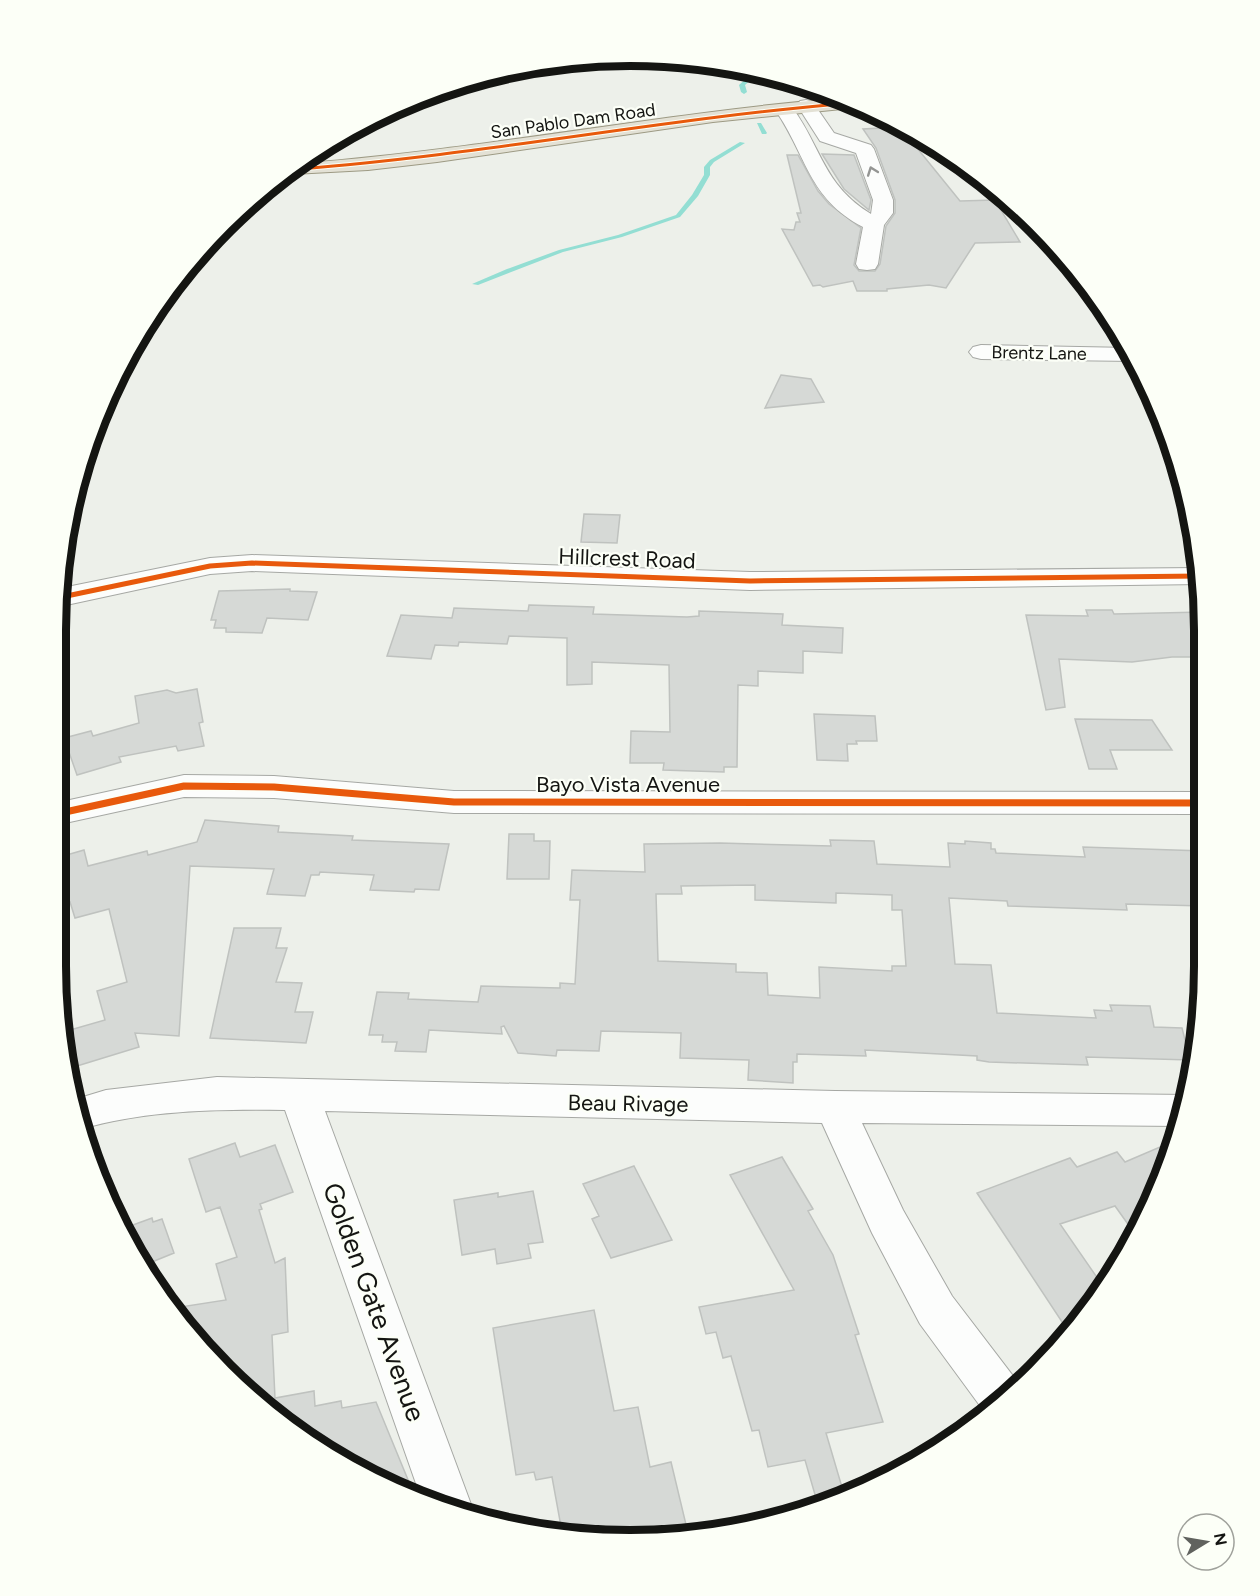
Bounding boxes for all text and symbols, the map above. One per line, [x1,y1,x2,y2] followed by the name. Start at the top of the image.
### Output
[489,99,657,143] street label: San Pablo Dam Road
[867,166,879,177] one-way arrow
[991,341,1087,365] street label: Brentz Lane
[558,543,696,574] street label: Hillcrest Road
[536,771,720,798] street label: Bayo Vista Avenue
[567,1089,689,1118] street label: Beau Rivage
[316,1178,433,1426] street label: Golden Gate Avenue
[1176,1512,1236,1572] north arrow
[1210,1531,1231,1547] text: N

